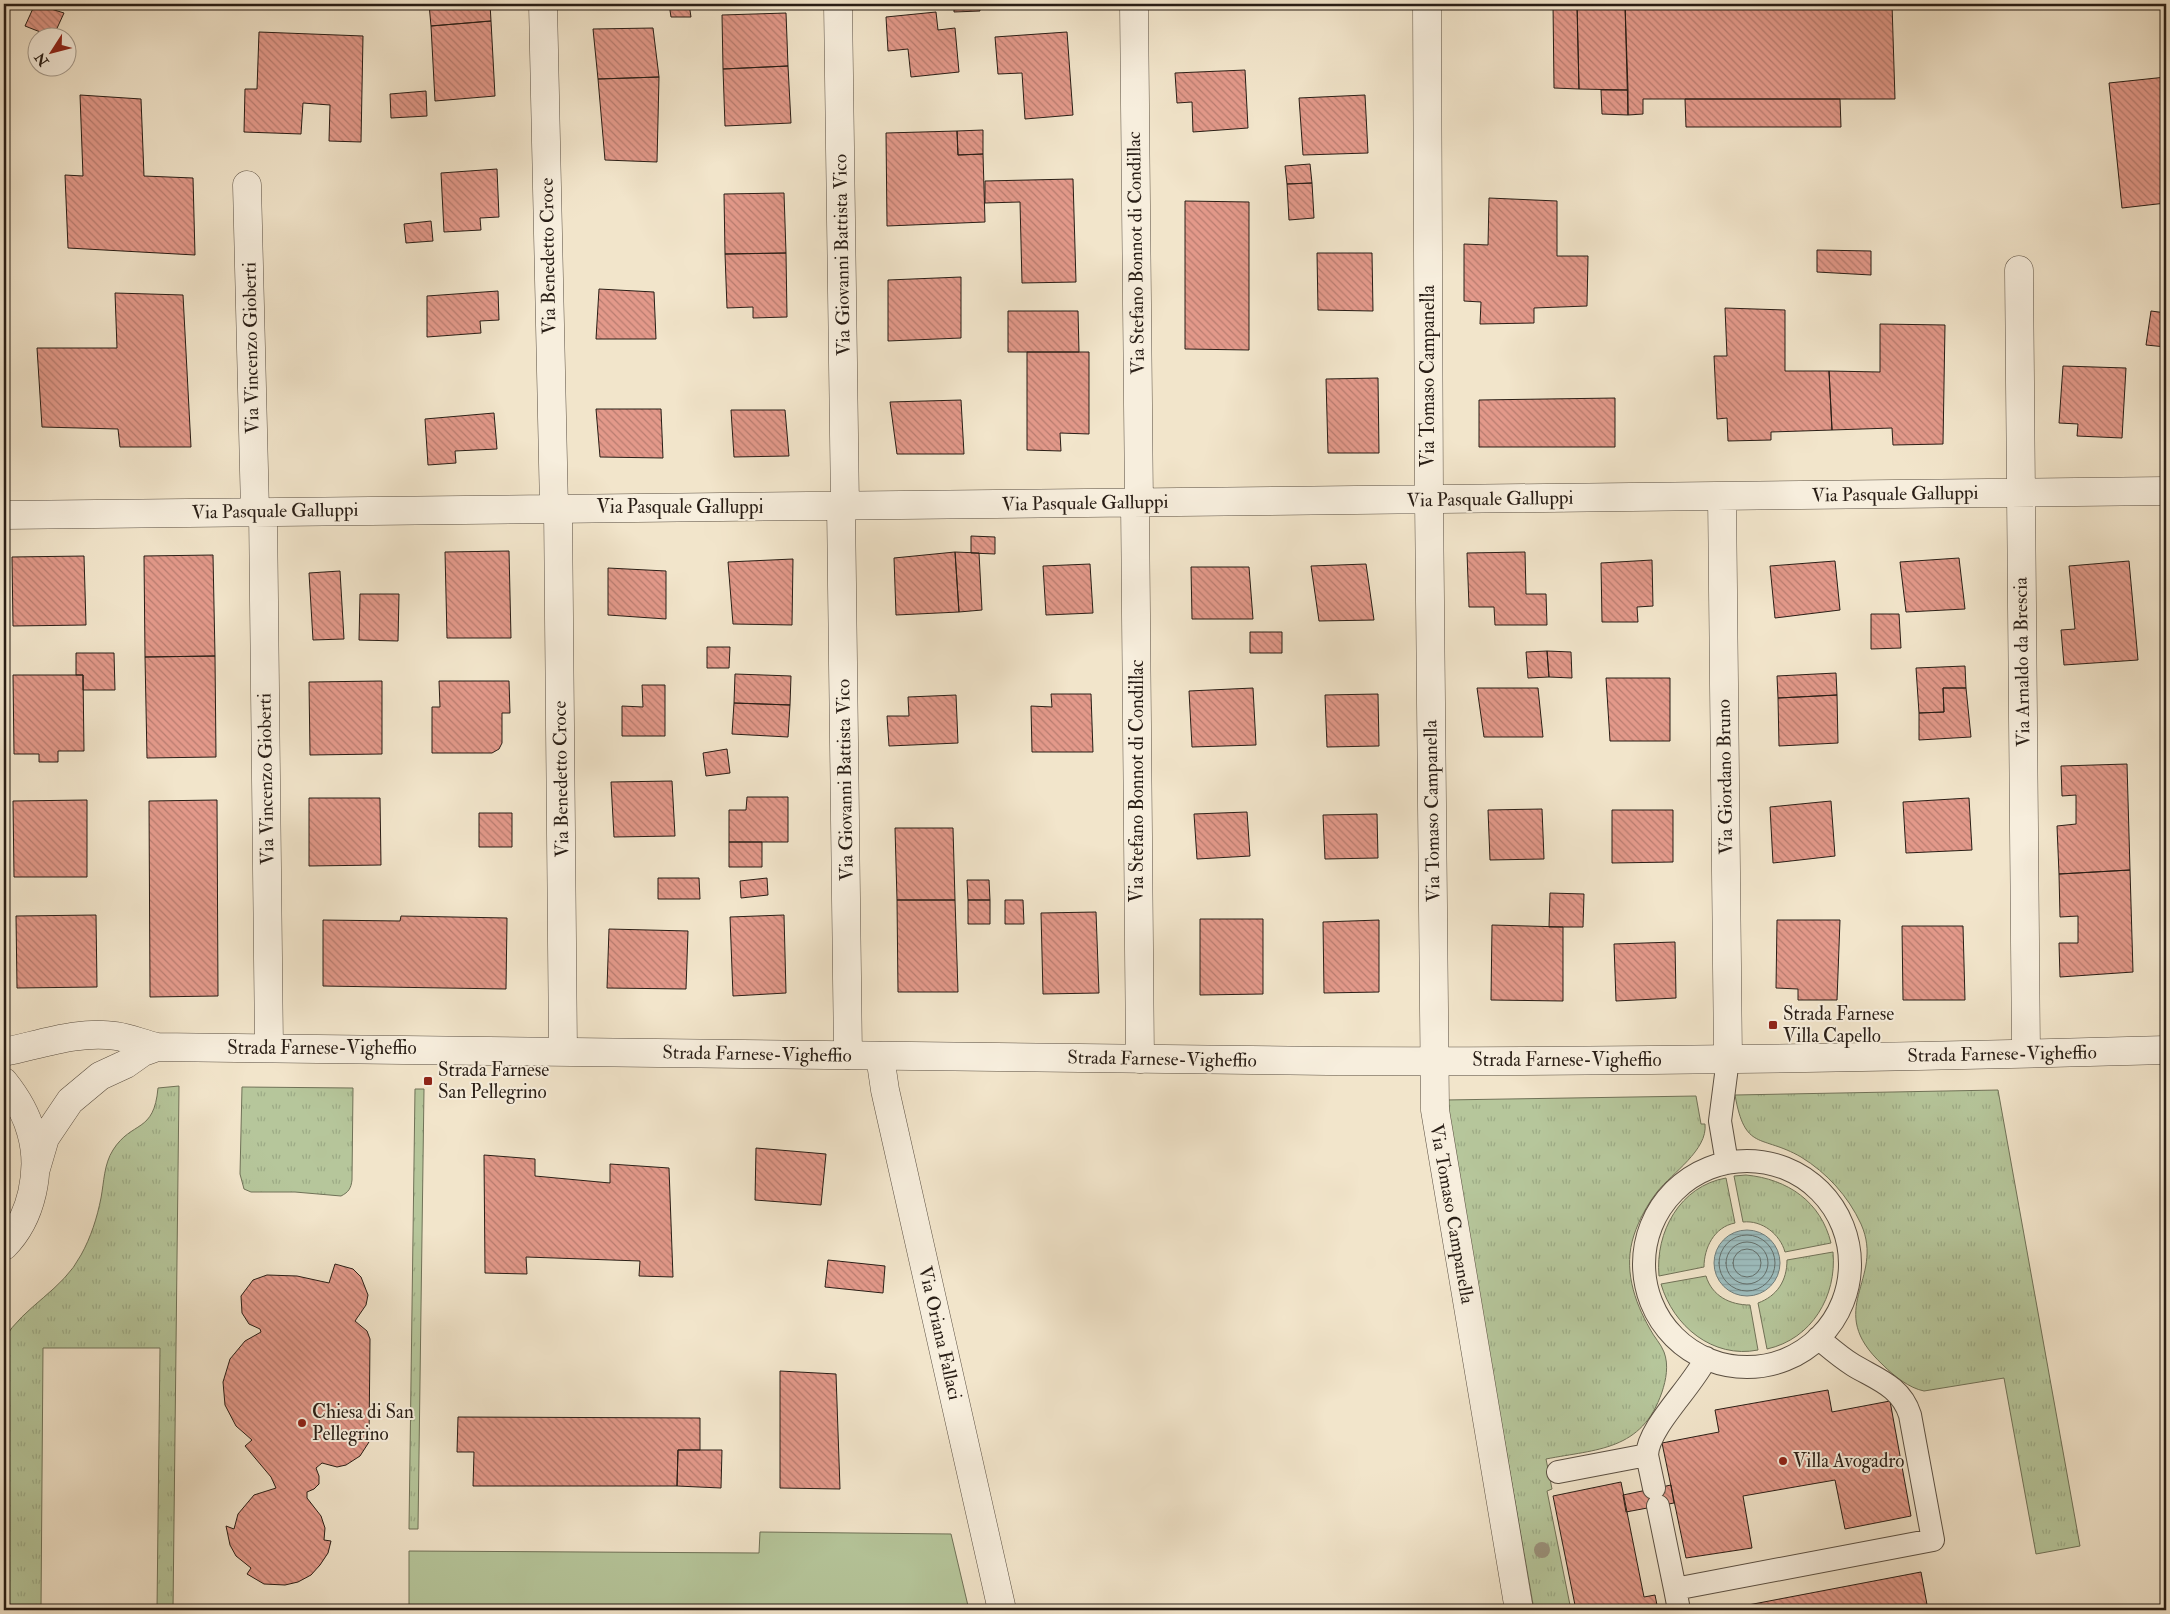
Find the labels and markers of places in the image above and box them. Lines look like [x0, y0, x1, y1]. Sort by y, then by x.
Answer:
place label: Strada Farnese Villa Capello [1783, 1002, 1894, 1049]
marker: Strada Farnese Villa Capello [1767, 1019, 1779, 1031]
place label: Strada Farnese San Pellegrino [438, 1058, 549, 1104]
marker: Strada Farnese San Pellegrino [422, 1075, 434, 1087]
place label: Chiesa di San Pellegrino [312, 1400, 414, 1446]
marker: Chiesa di San Pellegrino [296, 1417, 308, 1429]
place label: Villa Avogadro [1793, 1449, 1904, 1473]
marker: Villa Avogadro [1777, 1455, 1789, 1467]

